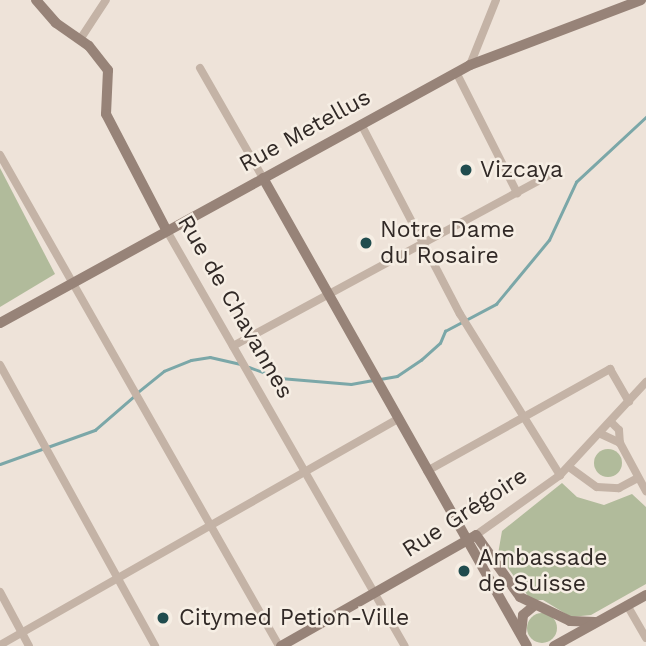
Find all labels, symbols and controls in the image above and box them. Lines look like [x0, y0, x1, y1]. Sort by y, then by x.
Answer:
street label: Rue Metellus [234, 84, 376, 178]
place label: Vizcaya [480, 156, 563, 184]
marker: Vizcaya [458, 162, 474, 178]
street label: Rue de Chavannes [171, 210, 299, 404]
place label: Notre Dame du Rosaire [380, 216, 515, 270]
marker: Notre Dame du Rosaire [358, 235, 374, 251]
street label: Rue Grégoire [397, 462, 533, 564]
place label: Ambassade de Suisse [478, 544, 607, 598]
marker: Ambassade de Suisse [456, 563, 472, 579]
place label: Citymed Petion-Ville [179, 604, 409, 632]
marker: Citymed Petion-Ville [153, 608, 173, 628]

